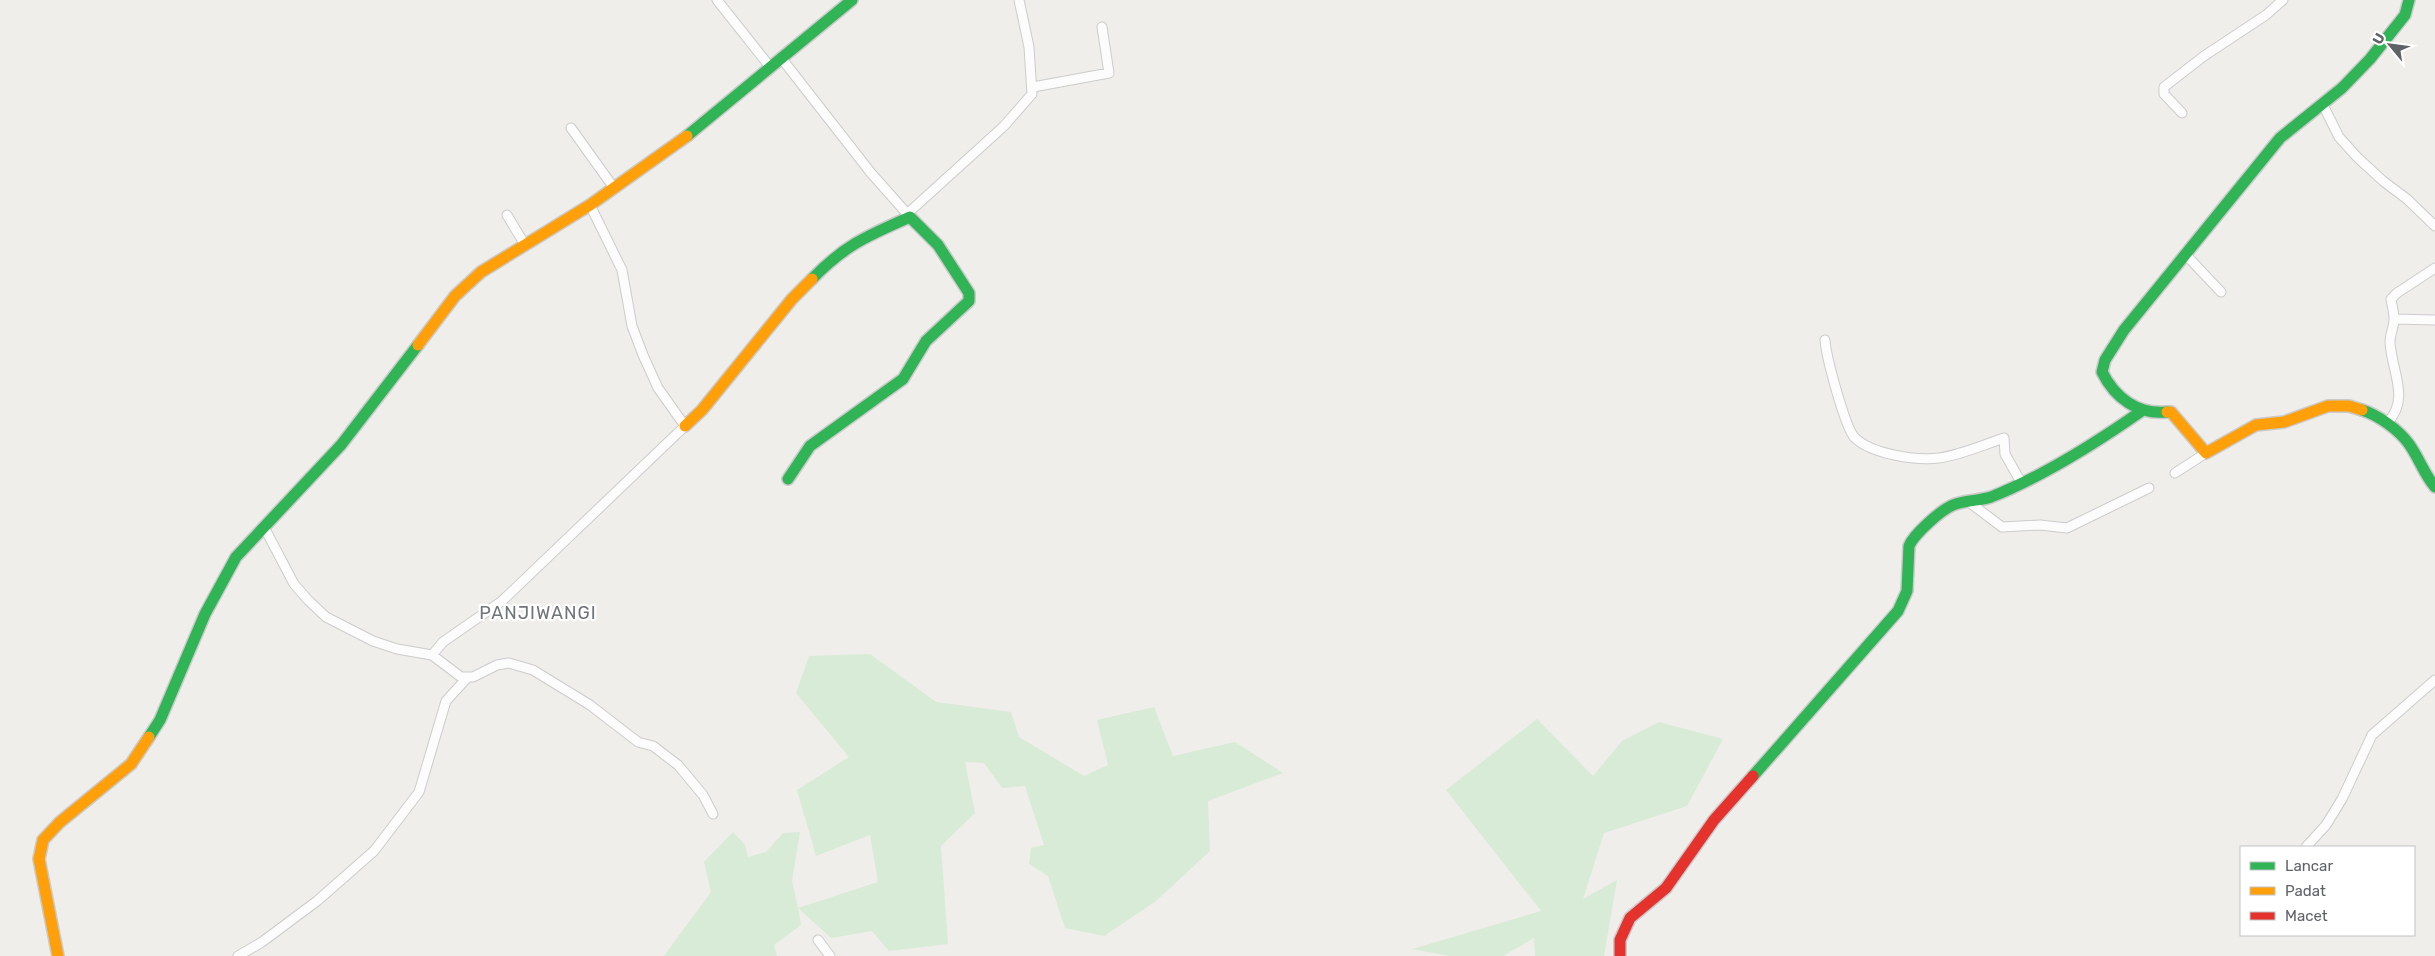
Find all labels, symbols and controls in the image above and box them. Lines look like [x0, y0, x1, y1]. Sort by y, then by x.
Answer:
north arrow [2365, 20, 2415, 70]
text: U [2369, 30, 2389, 48]
district label: PANJIWANGI [479, 602, 597, 624]
legend [2240, 846, 2415, 936]
text: Lancar [2285, 857, 2333, 875]
text: Padat [2285, 882, 2326, 900]
text: Macet [2285, 907, 2328, 925]

